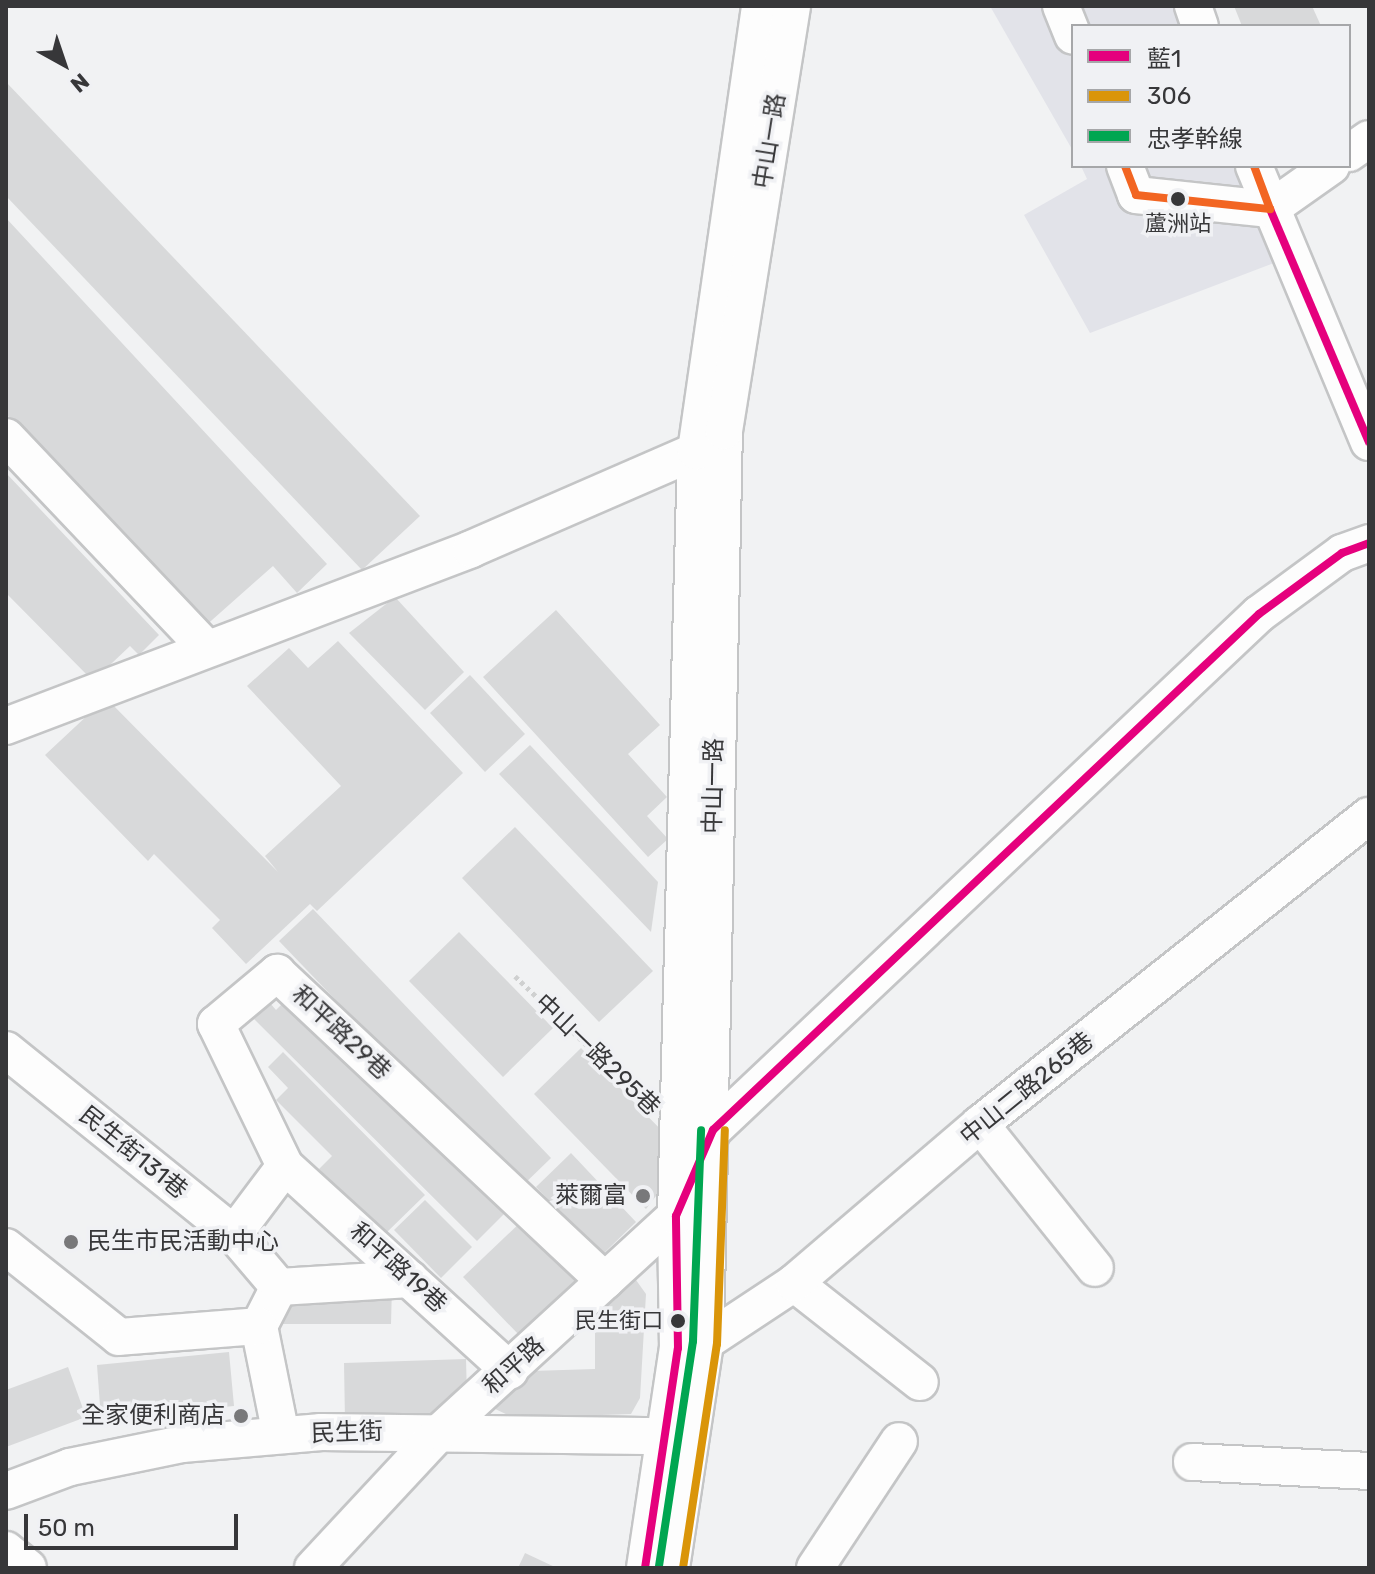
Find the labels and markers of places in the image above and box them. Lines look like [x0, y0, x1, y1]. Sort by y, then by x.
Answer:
marker: 蘆洲站 [1170, 191, 1186, 207]
place label: 蘆洲站 [1145, 211, 1211, 237]
place label: 萊爾富 [555, 1182, 627, 1210]
marker: 萊爾富 [634, 1187, 652, 1205]
place label: 民生市民活動中心 [87, 1228, 279, 1256]
marker: 民生市民活動中心 [62, 1233, 80, 1251]
place label: 民生街口 [575, 1308, 663, 1334]
marker: 民生街口 [670, 1313, 686, 1329]
place label: 全家便利商店 [81, 1402, 225, 1430]
marker: 全家便利商店 [232, 1407, 250, 1425]

